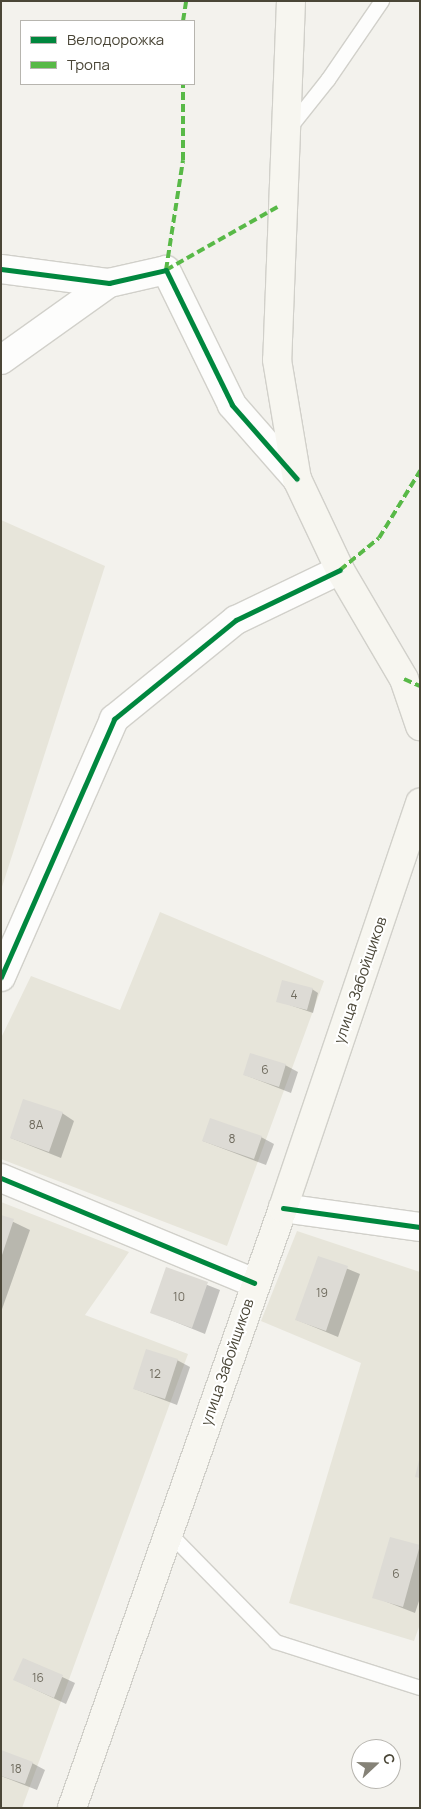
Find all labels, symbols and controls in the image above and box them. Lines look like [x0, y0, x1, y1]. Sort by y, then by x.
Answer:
legend [20, 20, 195, 85]
text: Велодорожка [67, 29, 164, 50]
text: Тропа [67, 54, 110, 75]
street label: улица Забойщиков [330, 914, 390, 1046]
house number: 4 [290, 988, 298, 1002]
house number: 6 [261, 1063, 269, 1077]
house number: 8А [29, 1118, 43, 1132]
house number: 8 [229, 1132, 235, 1146]
house number: 19 [316, 1286, 328, 1300]
house number: 10 [173, 1290, 185, 1304]
street label: улица Забойщиков [197, 1296, 257, 1428]
house number: 12 [149, 1367, 161, 1381]
house number: 6 [392, 1567, 400, 1581]
house number: 16 [32, 1671, 44, 1685]
north arrow [351, 1739, 401, 1789]
text: С [379, 1751, 400, 1767]
house number: 18 [10, 1762, 22, 1776]

